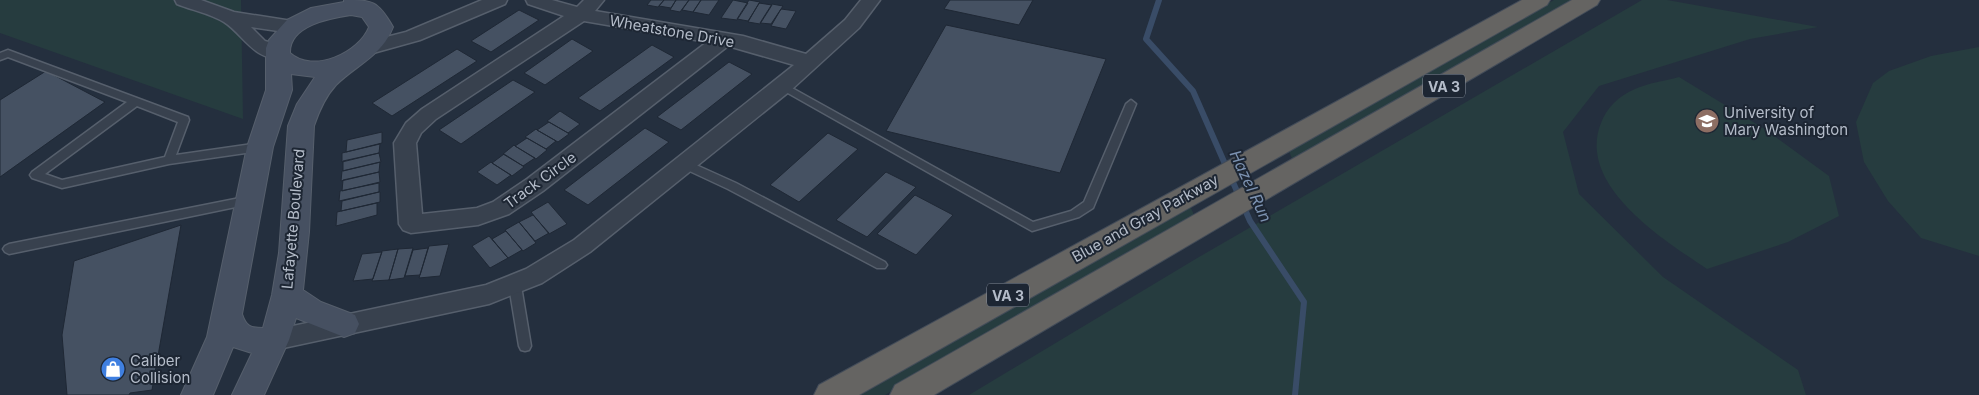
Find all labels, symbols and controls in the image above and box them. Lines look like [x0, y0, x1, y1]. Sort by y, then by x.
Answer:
street label: Wheatstone Drive [608, 11, 736, 51]
road number: VA 3 [1423, 74, 1465, 98]
place label: University of Mary Washington [1724, 103, 1848, 139]
school or university icon: University of Mary Washington [1694, 108, 1720, 134]
street label: Track Circle [500, 147, 580, 213]
water label: Hazel Run [1226, 147, 1276, 225]
street label: Lafayette Boulevard [277, 148, 309, 290]
street label: Blue and Gray Parkway [1068, 169, 1222, 266]
road number: VA 3 [987, 284, 1029, 306]
place label: Caliber Collision [130, 351, 190, 387]
shop icon: Caliber Collision [100, 356, 126, 382]

